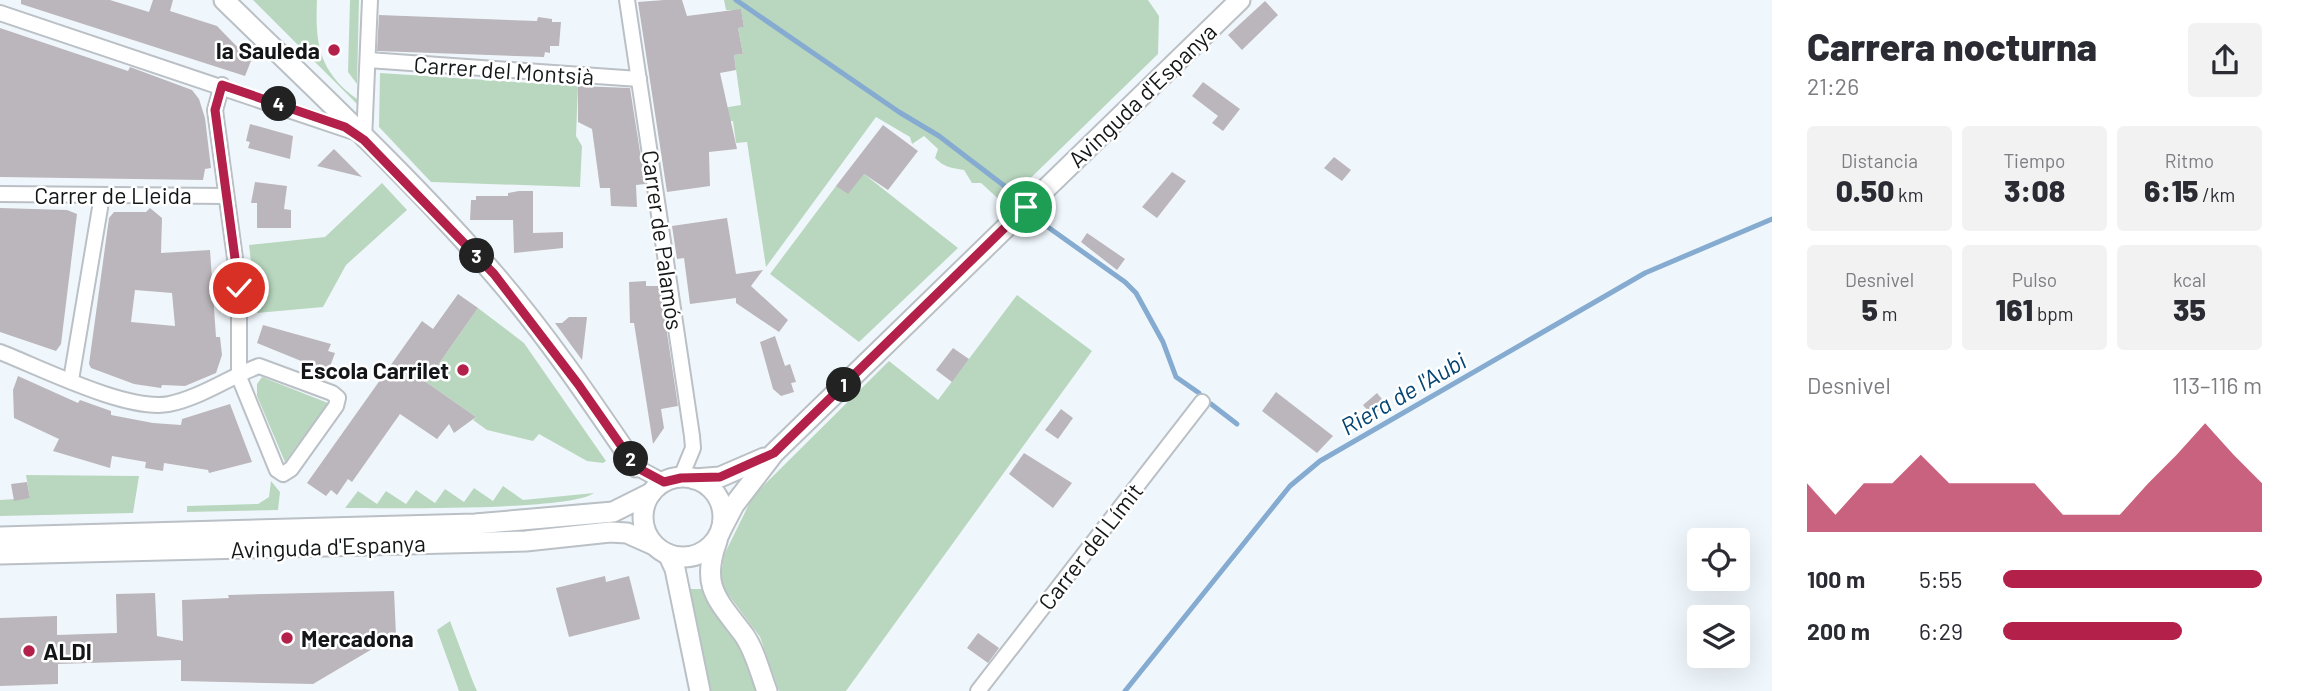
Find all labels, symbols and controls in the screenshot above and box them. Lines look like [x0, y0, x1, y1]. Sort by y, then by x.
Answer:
street label: Avinguda d'Espanya [1062, 17, 1222, 173]
text: Carrera nocturna [1807, 23, 2097, 69]
button: share [2188, 23, 2262, 97]
place label: la Sauleda [216, 36, 320, 64]
marker: la Sauleda [326, 42, 342, 58]
street label: Carrer del Montsià [413, 50, 595, 90]
text: 21:26 [1807, 72, 1859, 100]
pin: 4 [262, 86, 296, 122]
text: 4 [273, 92, 284, 115]
street label: Carrer de Palamós [637, 148, 689, 332]
text: Distancia [1841, 149, 1918, 172]
text: Tiempo [2004, 149, 2065, 172]
text: Ritmo [2165, 149, 2214, 172]
text: 0.50 [1836, 172, 1894, 208]
text: 3:08 [2004, 172, 2065, 208]
text: 6:15 [2144, 172, 2198, 208]
pin [996, 177, 1056, 237]
street label: Carrer de Lleida [34, 181, 192, 209]
text: km [1894, 183, 1923, 206]
text: /km [2198, 183, 2235, 206]
icon: arrive [1007, 188, 1045, 226]
pin: 3 [460, 238, 494, 274]
text: 3 [471, 244, 482, 267]
pin [209, 258, 269, 318]
text: Desnivel [1845, 268, 1914, 291]
text: Pulso [2012, 268, 2057, 291]
text: kcal [2173, 268, 2206, 291]
icon: check [220, 269, 258, 307]
text: 5 [1862, 291, 1878, 327]
text: 161 [1996, 291, 2033, 327]
text: 35 [2173, 291, 2206, 327]
text: m [1878, 302, 1897, 325]
text: bpm [2033, 302, 2073, 325]
water label: Riera de l'Aubi [1335, 345, 1471, 441]
place label: Escola Carrilet [300, 356, 449, 384]
marker: Escola Carrilet [455, 362, 471, 378]
pin: 1 [826, 368, 862, 402]
text: Desnivel [1807, 371, 1891, 399]
text: 113–116 m [2172, 371, 2262, 399]
text: 1 [840, 373, 847, 396]
pin: 2 [614, 442, 648, 476]
text: 2 [625, 447, 636, 470]
street label: Carrer del Límit [1032, 477, 1148, 615]
map controls [1687, 528, 1750, 668]
button: locate [1687, 528, 1750, 591]
street label: Avinguda d'Espanya [230, 529, 426, 563]
text: 100 m [1807, 565, 1865, 593]
text: 5:55 [1919, 565, 1962, 593]
button: layers [1687, 605, 1750, 668]
text: 200 m [1807, 617, 1870, 645]
text: 6:29 [1919, 617, 1963, 645]
place label: Mercadona [301, 624, 414, 652]
marker: Mercadona [279, 630, 295, 646]
place label: ALDI [43, 637, 92, 665]
marker: ALDI [21, 643, 37, 659]

